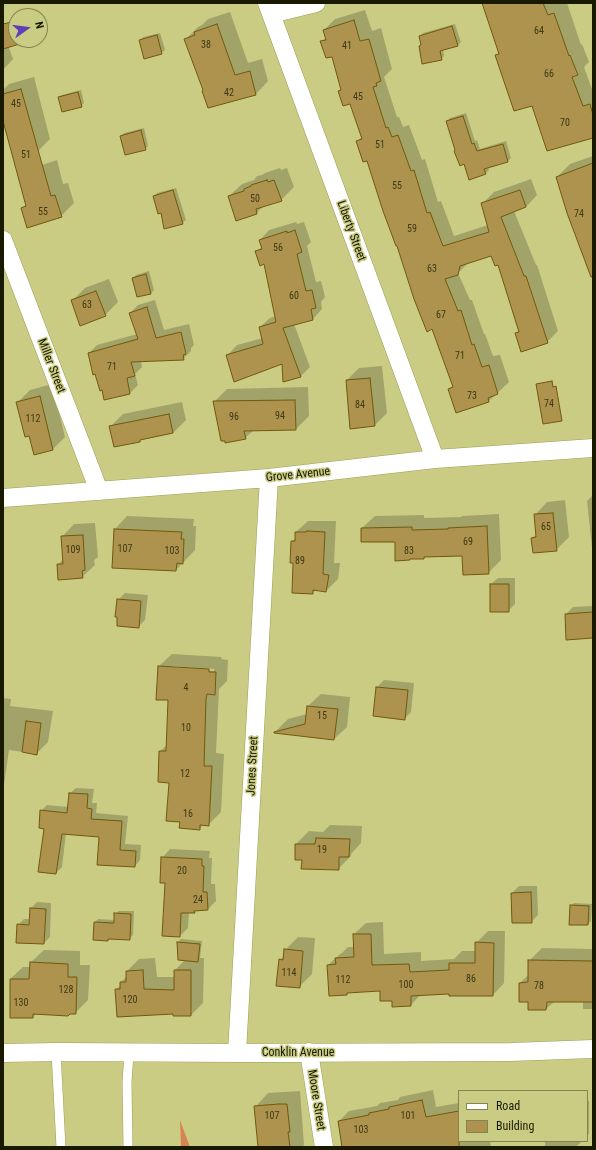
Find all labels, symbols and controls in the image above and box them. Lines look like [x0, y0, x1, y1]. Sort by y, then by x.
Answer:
north arrow [8, 8, 48, 48]
text: N [32, 20, 46, 30]
house number: 64 [534, 25, 544, 37]
house number: 38 [201, 39, 211, 51]
house number: 41 [342, 40, 352, 52]
house number: 66 [544, 68, 554, 80]
house number: 42 [224, 87, 234, 99]
house number: 45 [353, 91, 363, 103]
house number: 45 [11, 98, 21, 110]
house number: 70 [560, 117, 570, 129]
house number: 51 [375, 139, 385, 151]
house number: 51 [21, 149, 31, 161]
house number: 55 [392, 180, 402, 192]
house number: 50 [250, 193, 260, 205]
street label: Liberty Street [333, 199, 369, 263]
house number: 55 [38, 206, 48, 218]
house number: 74 [574, 208, 584, 220]
house number: 59 [407, 223, 417, 235]
house number: 56 [273, 242, 283, 254]
house number: 63 [427, 263, 437, 275]
house number: 60 [289, 290, 299, 302]
house number: 63 [82, 299, 92, 311]
house number: 67 [436, 309, 446, 321]
street label: Miller Street [34, 337, 68, 395]
house number: 71 [455, 350, 465, 362]
house number: 71 [107, 361, 117, 373]
house number: 73 [467, 390, 477, 402]
house number: 74 [544, 398, 554, 410]
house number: 84 [355, 399, 365, 411]
house number: 94 [275, 410, 285, 422]
house number: 96 [229, 411, 239, 423]
house number: 112 [26, 413, 40, 425]
street label: Grove Avenue [265, 464, 331, 486]
house number: 65 [541, 521, 551, 533]
house number: 69 [463, 536, 473, 548]
house number: 107 [118, 543, 132, 555]
house number: 109 [66, 544, 80, 556]
house number: 103 [165, 545, 179, 557]
house number: 83 [404, 545, 414, 557]
house number: 89 [295, 555, 305, 567]
house number: 4 [184, 682, 188, 694]
house number: 15 [317, 710, 327, 722]
house number: 10 [181, 722, 191, 734]
street label: Jones Street [244, 736, 262, 796]
house number: 12 [180, 768, 190, 780]
house number: 16 [183, 808, 193, 820]
house number: 19 [317, 844, 327, 856]
house number: 20 [177, 865, 187, 877]
house number: 24 [193, 894, 203, 906]
house number: 114 [282, 967, 296, 979]
house number: 86 [466, 973, 476, 985]
house number: 112 [336, 974, 350, 986]
house number: 100 [399, 979, 413, 991]
house number: 78 [534, 980, 544, 992]
house number: 128 [59, 984, 73, 996]
house number: 120 [123, 994, 137, 1006]
house number: 130 [14, 997, 28, 1009]
street label: Conklin Avenue [262, 1046, 334, 1060]
street label: Moore Street [304, 1069, 328, 1131]
legend [458, 1090, 588, 1142]
text: Road [496, 1099, 520, 1113]
house number: 107 [265, 1110, 279, 1122]
house number: 101 [401, 1110, 415, 1122]
text: Building [496, 1119, 534, 1133]
house number: 103 [354, 1124, 368, 1136]

